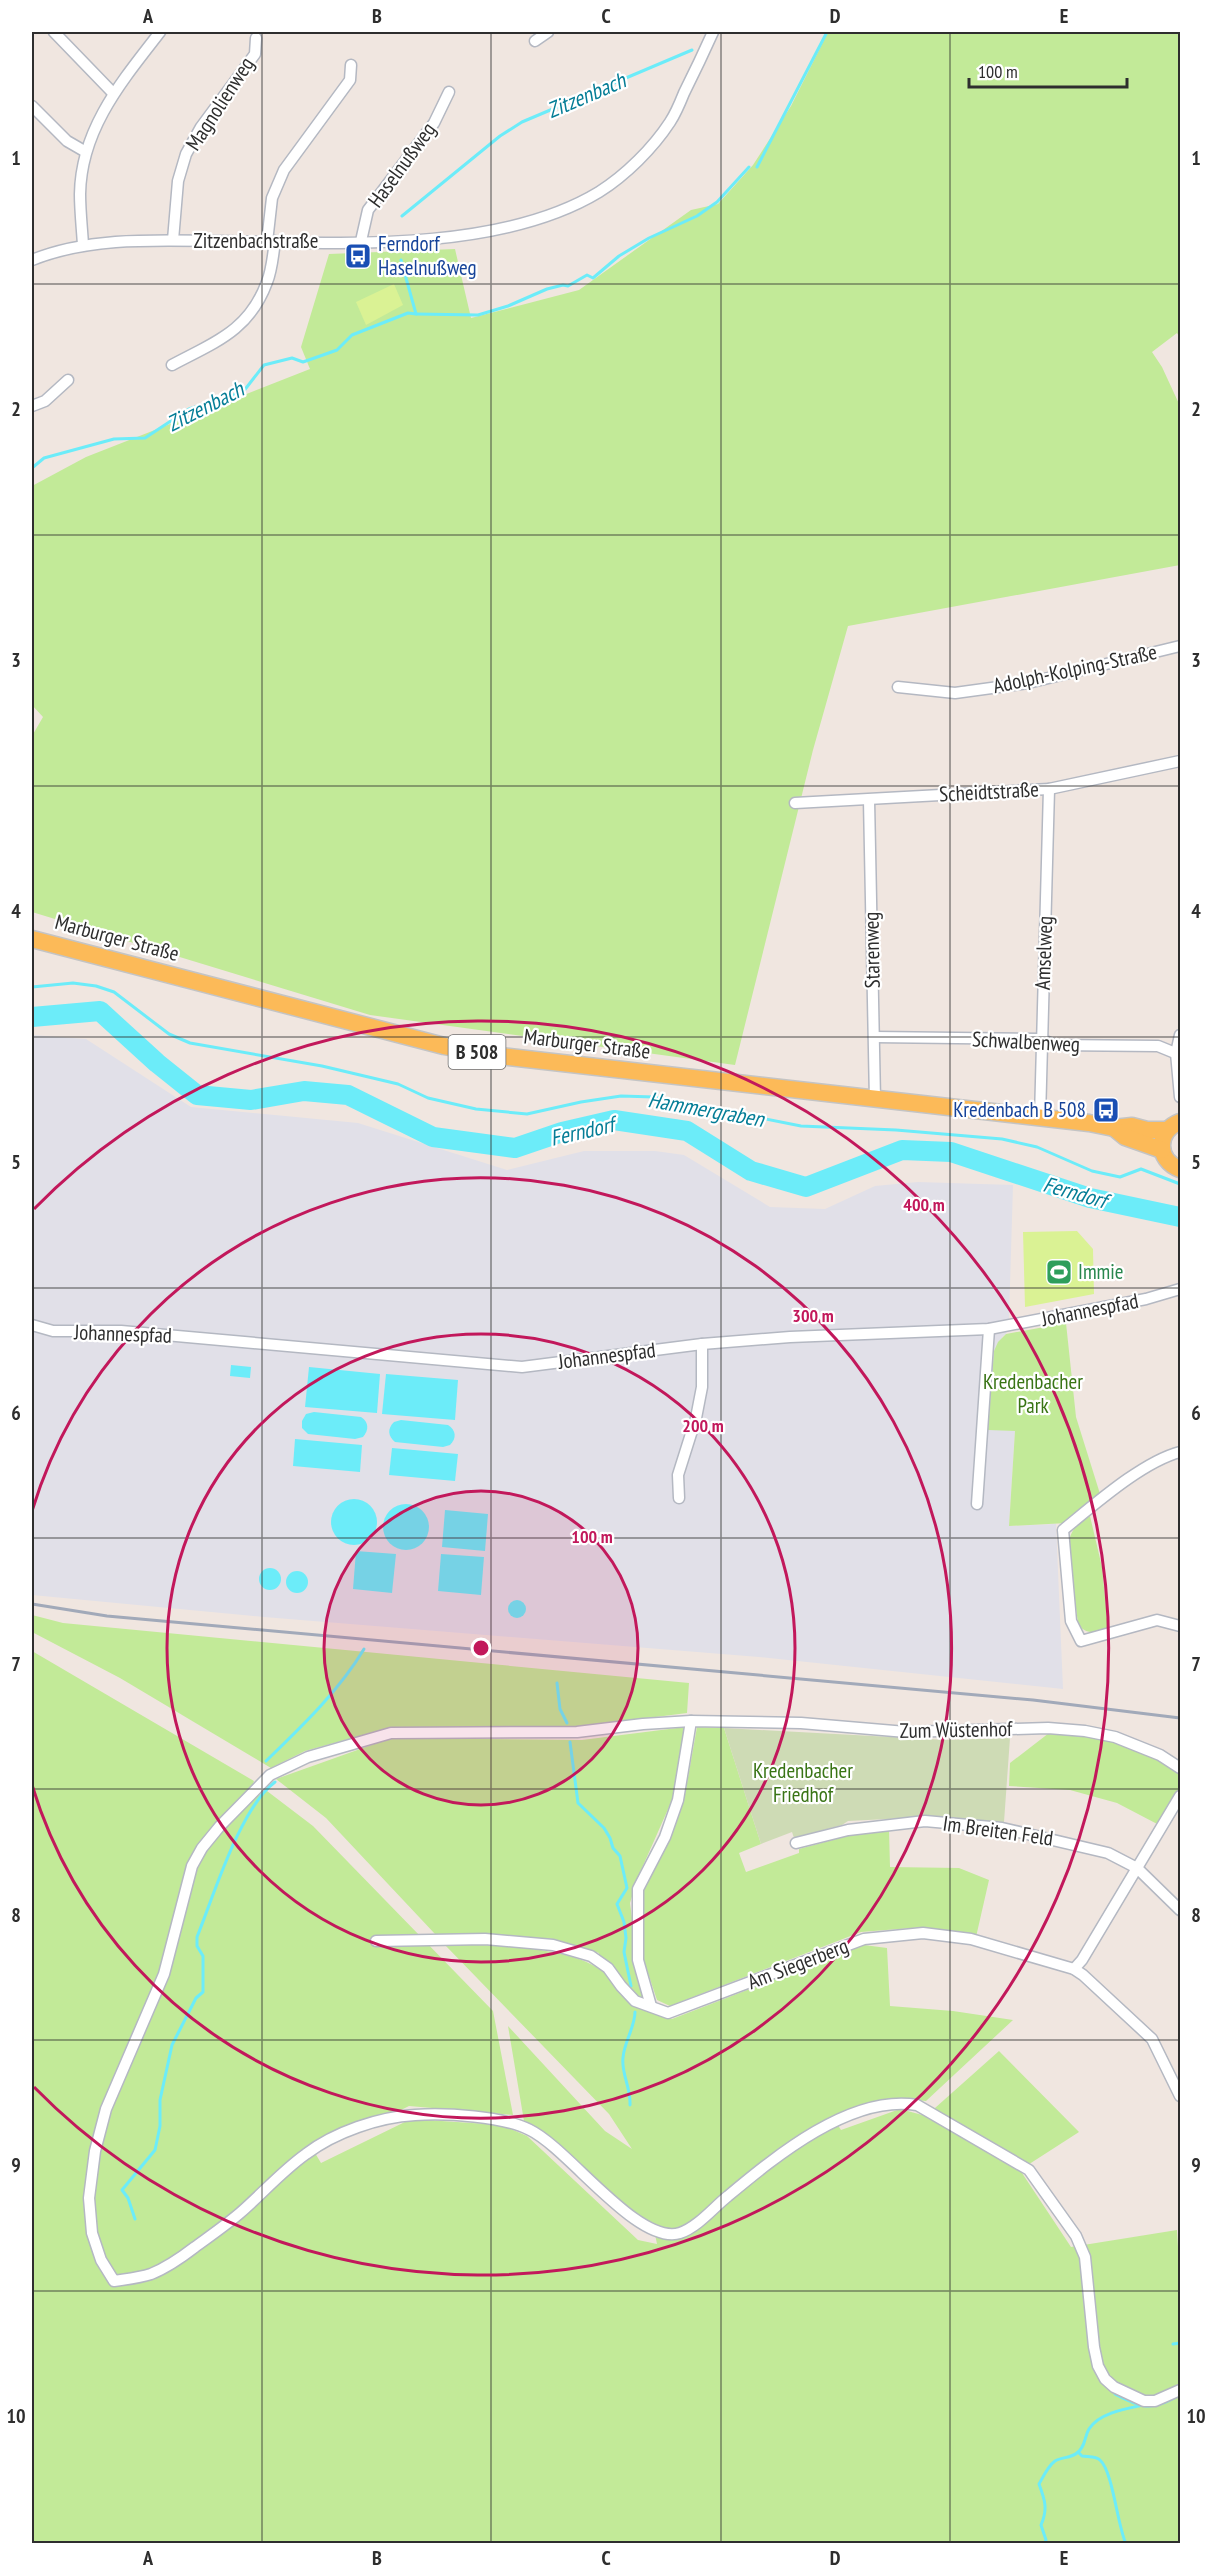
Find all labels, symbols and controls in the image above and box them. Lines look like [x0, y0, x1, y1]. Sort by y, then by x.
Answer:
text: A [142, 3, 154, 29]
text: B [372, 3, 382, 29]
text: C [601, 3, 611, 29]
text: D [830, 3, 841, 29]
text: E [1060, 3, 1068, 29]
scale bar [969, 51, 1126, 89]
street label: Magnolienweg [179, 52, 260, 156]
text: 100 m [978, 60, 1018, 83]
water label: Zitzenbach [542, 65, 631, 124]
street label: Haselnußweg [362, 117, 442, 213]
text: 1 [11, 145, 21, 171]
text: 1 [1191, 145, 1201, 171]
street label: Zitzenbachstraße [194, 227, 318, 254]
place label: Ferndorf Haselnußweg [378, 230, 477, 281]
bus stop icon: Ferndorf Haselnußweg [343, 241, 373, 271]
water label: Zitzenbach [162, 374, 249, 437]
text: 2 [11, 396, 21, 422]
text: 2 [1191, 396, 1201, 422]
street label: Adolph-Kolping-Straße [990, 638, 1159, 699]
text: 3 [11, 647, 21, 673]
text: 3 [1191, 647, 1201, 673]
street label: Scheidtstraße [938, 775, 1039, 808]
text: 4 [11, 898, 21, 924]
text: 4 [1191, 898, 1201, 924]
street label: Marburger Straße [52, 908, 182, 967]
street label: Starenweg [857, 911, 886, 989]
street label: Amselweg [1029, 916, 1058, 990]
street label: Marburger Straße [522, 1022, 652, 1065]
street label: Schwalbenweg [971, 1025, 1081, 1058]
road number: B 508 [448, 1035, 506, 1069]
water label: Hammergraben [646, 1085, 767, 1133]
bus stop icon: Kredenbach B 508 [1091, 1095, 1121, 1125]
place label: Kredenbach B 508 [953, 1096, 1086, 1123]
water label: Ferndorf [547, 1109, 622, 1152]
text: 5 [11, 1149, 21, 1175]
text: 5 [1191, 1149, 1201, 1175]
water label: Ferndorf [1040, 1170, 1115, 1216]
text: 400 m [903, 1193, 945, 1216]
sports icon: Immie [1044, 1257, 1074, 1287]
place label: Immie [1078, 1258, 1123, 1285]
street label: Johannespfad [1038, 1287, 1140, 1332]
text: 300 m [792, 1304, 834, 1327]
street label: Johannespfad [73, 1318, 172, 1349]
street label: Johannespfad [556, 1336, 657, 1375]
park label: Kredenbacher Park [983, 1368, 1083, 1419]
text: 6 [11, 1400, 21, 1426]
text: 6 [1191, 1400, 1201, 1426]
text: 200 m [682, 1414, 724, 1437]
text: 100 m [571, 1525, 613, 1548]
centre of rings [471, 1638, 491, 1658]
text: 7 [11, 1651, 21, 1677]
text: 7 [1191, 1651, 1201, 1677]
street label: Zum Wüstenhof [899, 1715, 1013, 1744]
park label: Kredenbacher Friedhof [753, 1757, 853, 1808]
street label: Im Breiten Feld [941, 1809, 1055, 1852]
text: 8 [11, 1902, 21, 1928]
text: 8 [1191, 1902, 1201, 1928]
street label: Am Siegerberg [743, 1932, 852, 1995]
text: 9 [11, 2152, 21, 2178]
text: 9 [1191, 2152, 1201, 2178]
text: 10 [6, 2403, 26, 2429]
text: 10 [1186, 2403, 1206, 2429]
text: A [142, 2545, 154, 2571]
text: B [372, 2545, 382, 2571]
text: C [601, 2545, 611, 2571]
text: D [830, 2545, 841, 2571]
text: E [1060, 2545, 1068, 2571]

